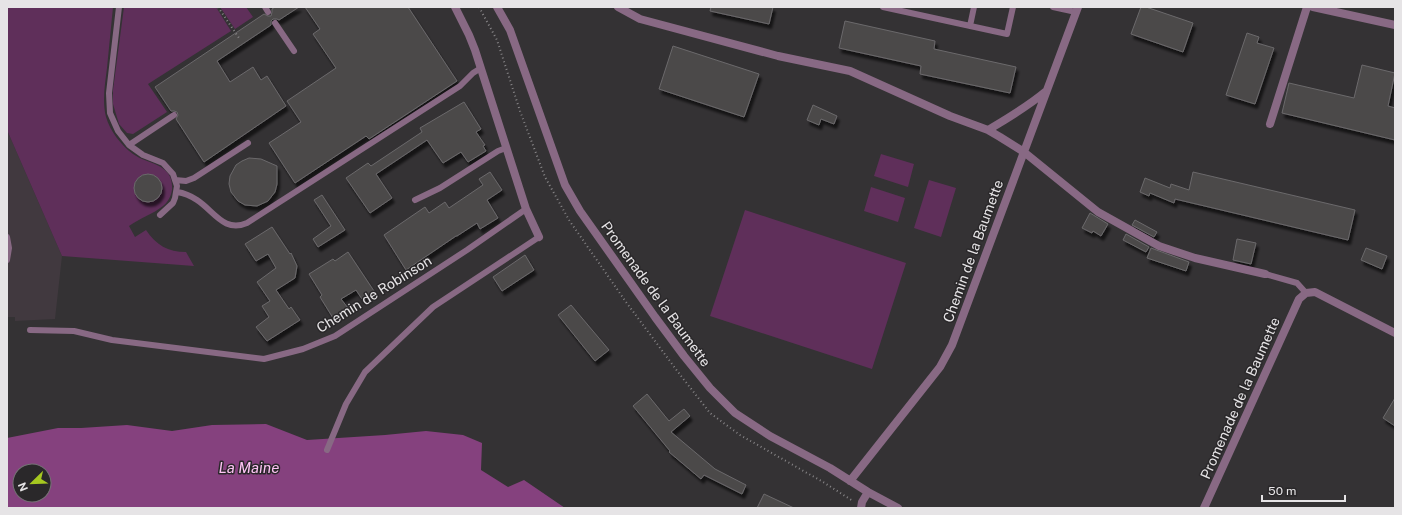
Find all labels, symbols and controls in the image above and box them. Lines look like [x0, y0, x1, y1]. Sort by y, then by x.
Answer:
street label: Chemin de la Baumette [940, 177, 1006, 324]
street label: Promenade de la Baumette [598, 218, 714, 370]
street label: Chemin de Robinson [314, 252, 434, 336]
street label: Promenade de la Baumette [1197, 315, 1283, 481]
water label: La Maine [219, 459, 279, 476]
north arrow [12, 463, 52, 503]
scale bar [1262, 477, 1345, 503]
text: N [16, 481, 30, 493]
text: 50 m [1268, 484, 1296, 498]

